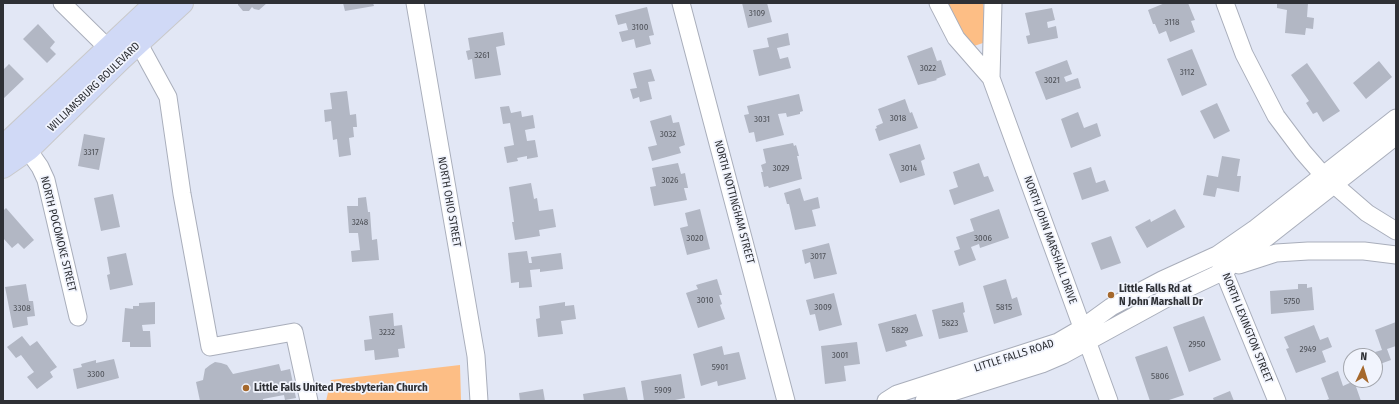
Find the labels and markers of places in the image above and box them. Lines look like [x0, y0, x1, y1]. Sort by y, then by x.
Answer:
place label: Little Falls Rd at N John Marshall Dr [1119, 282, 1203, 308]
marker: Little Falls Rd at N John Marshall Dr [1106, 290, 1116, 300]
place label: Little Falls United Presbyterian Church [254, 381, 428, 395]
marker: Little Falls United Presbyterian Church [241, 383, 251, 393]

